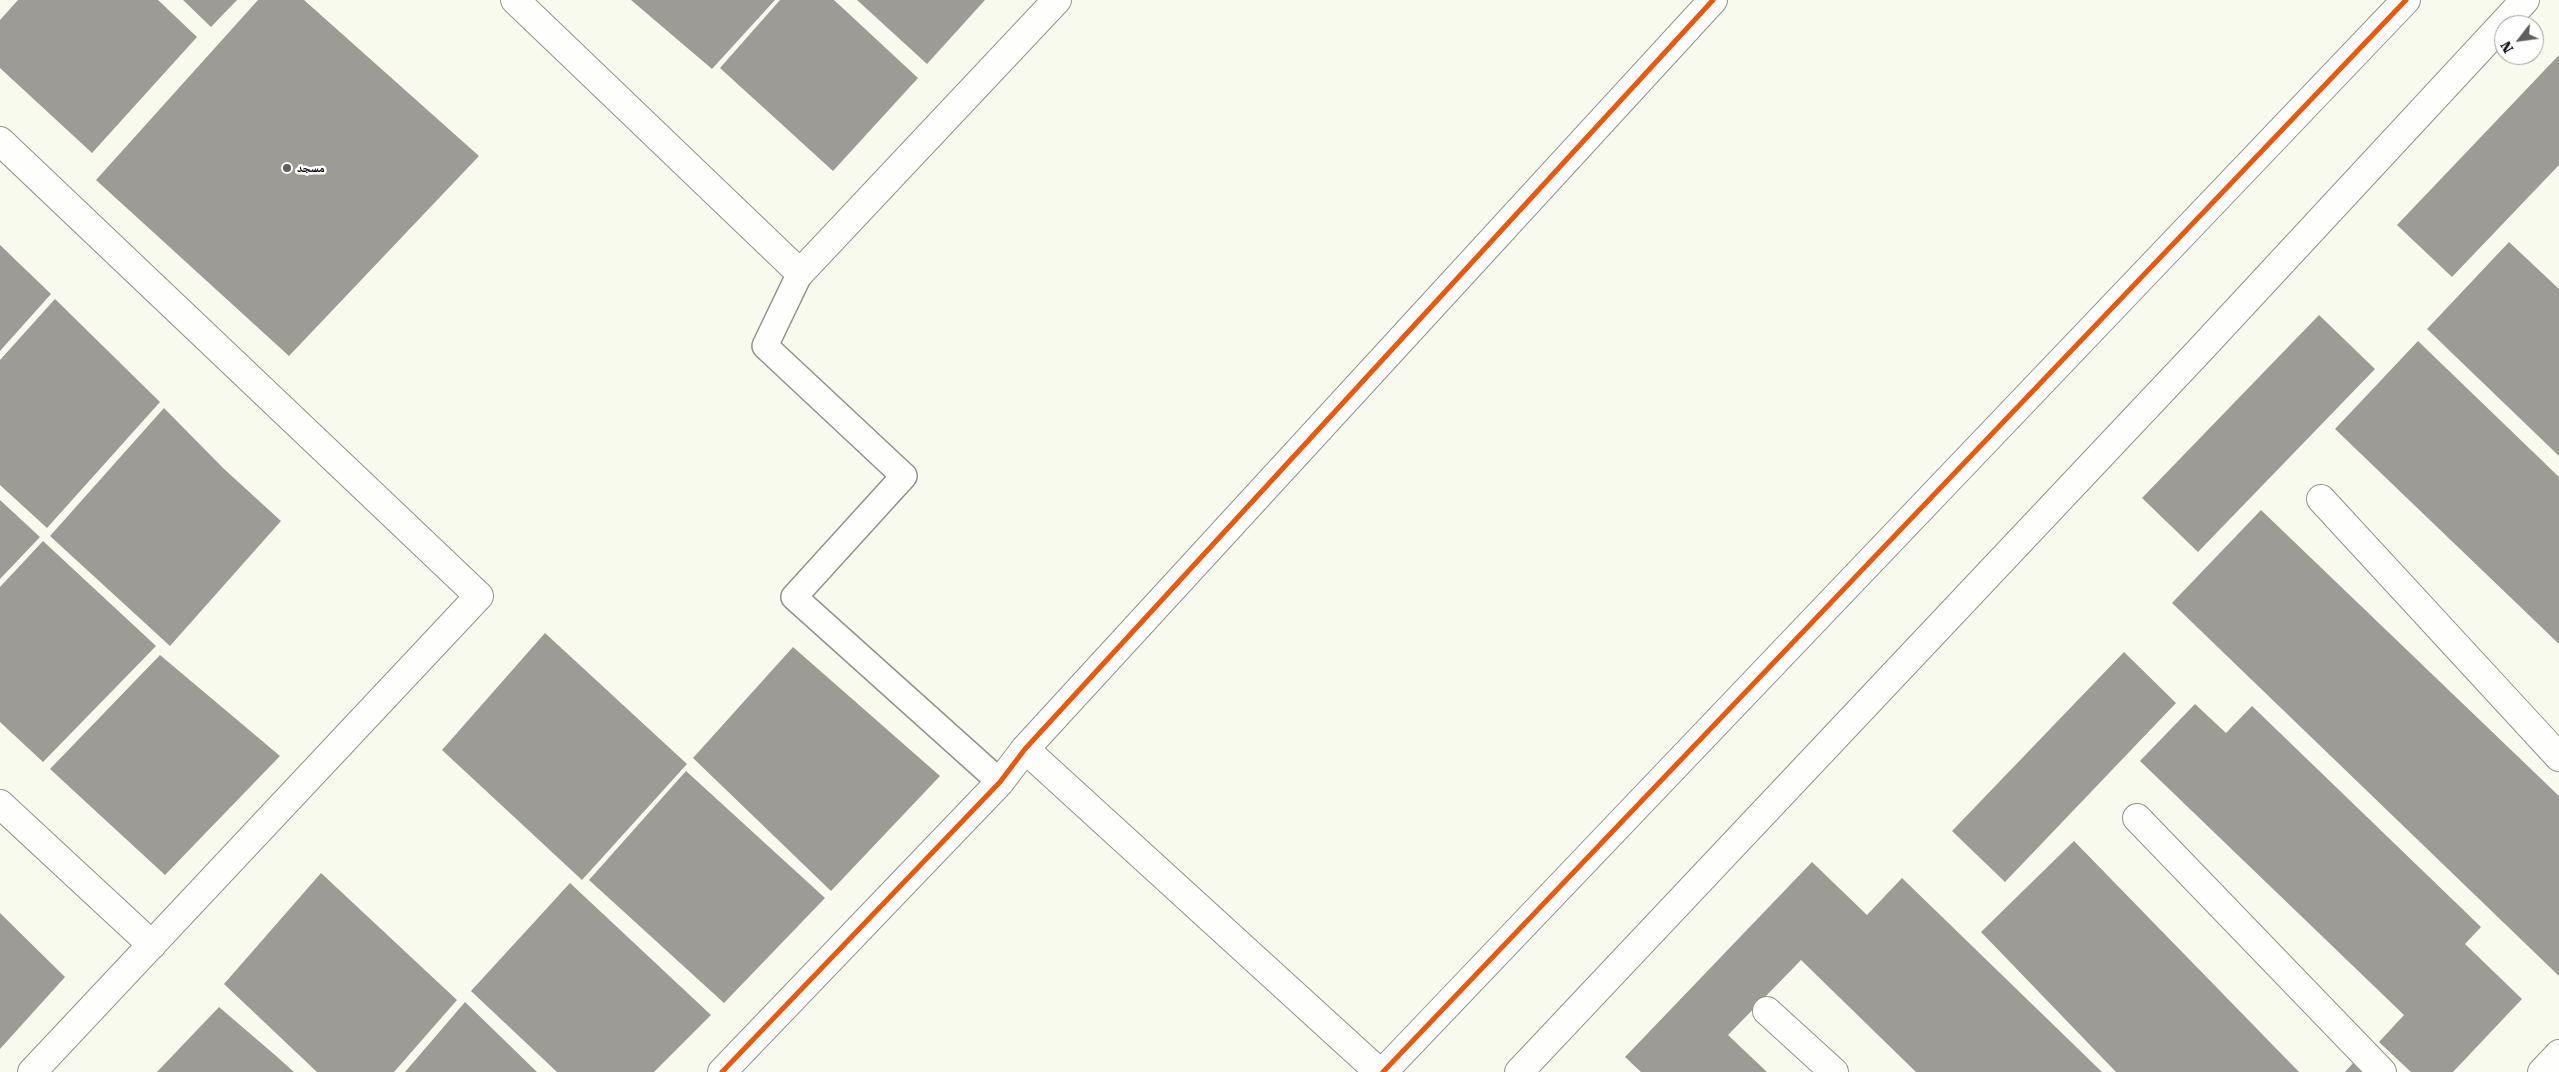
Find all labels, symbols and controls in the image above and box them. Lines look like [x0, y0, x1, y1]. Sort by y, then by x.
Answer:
north arrow [2494, 15, 2544, 65]
text: N [2497, 38, 2516, 56]
place label: مسجد [297, 161, 325, 175]
marker: مسجد [281, 162, 293, 174]

